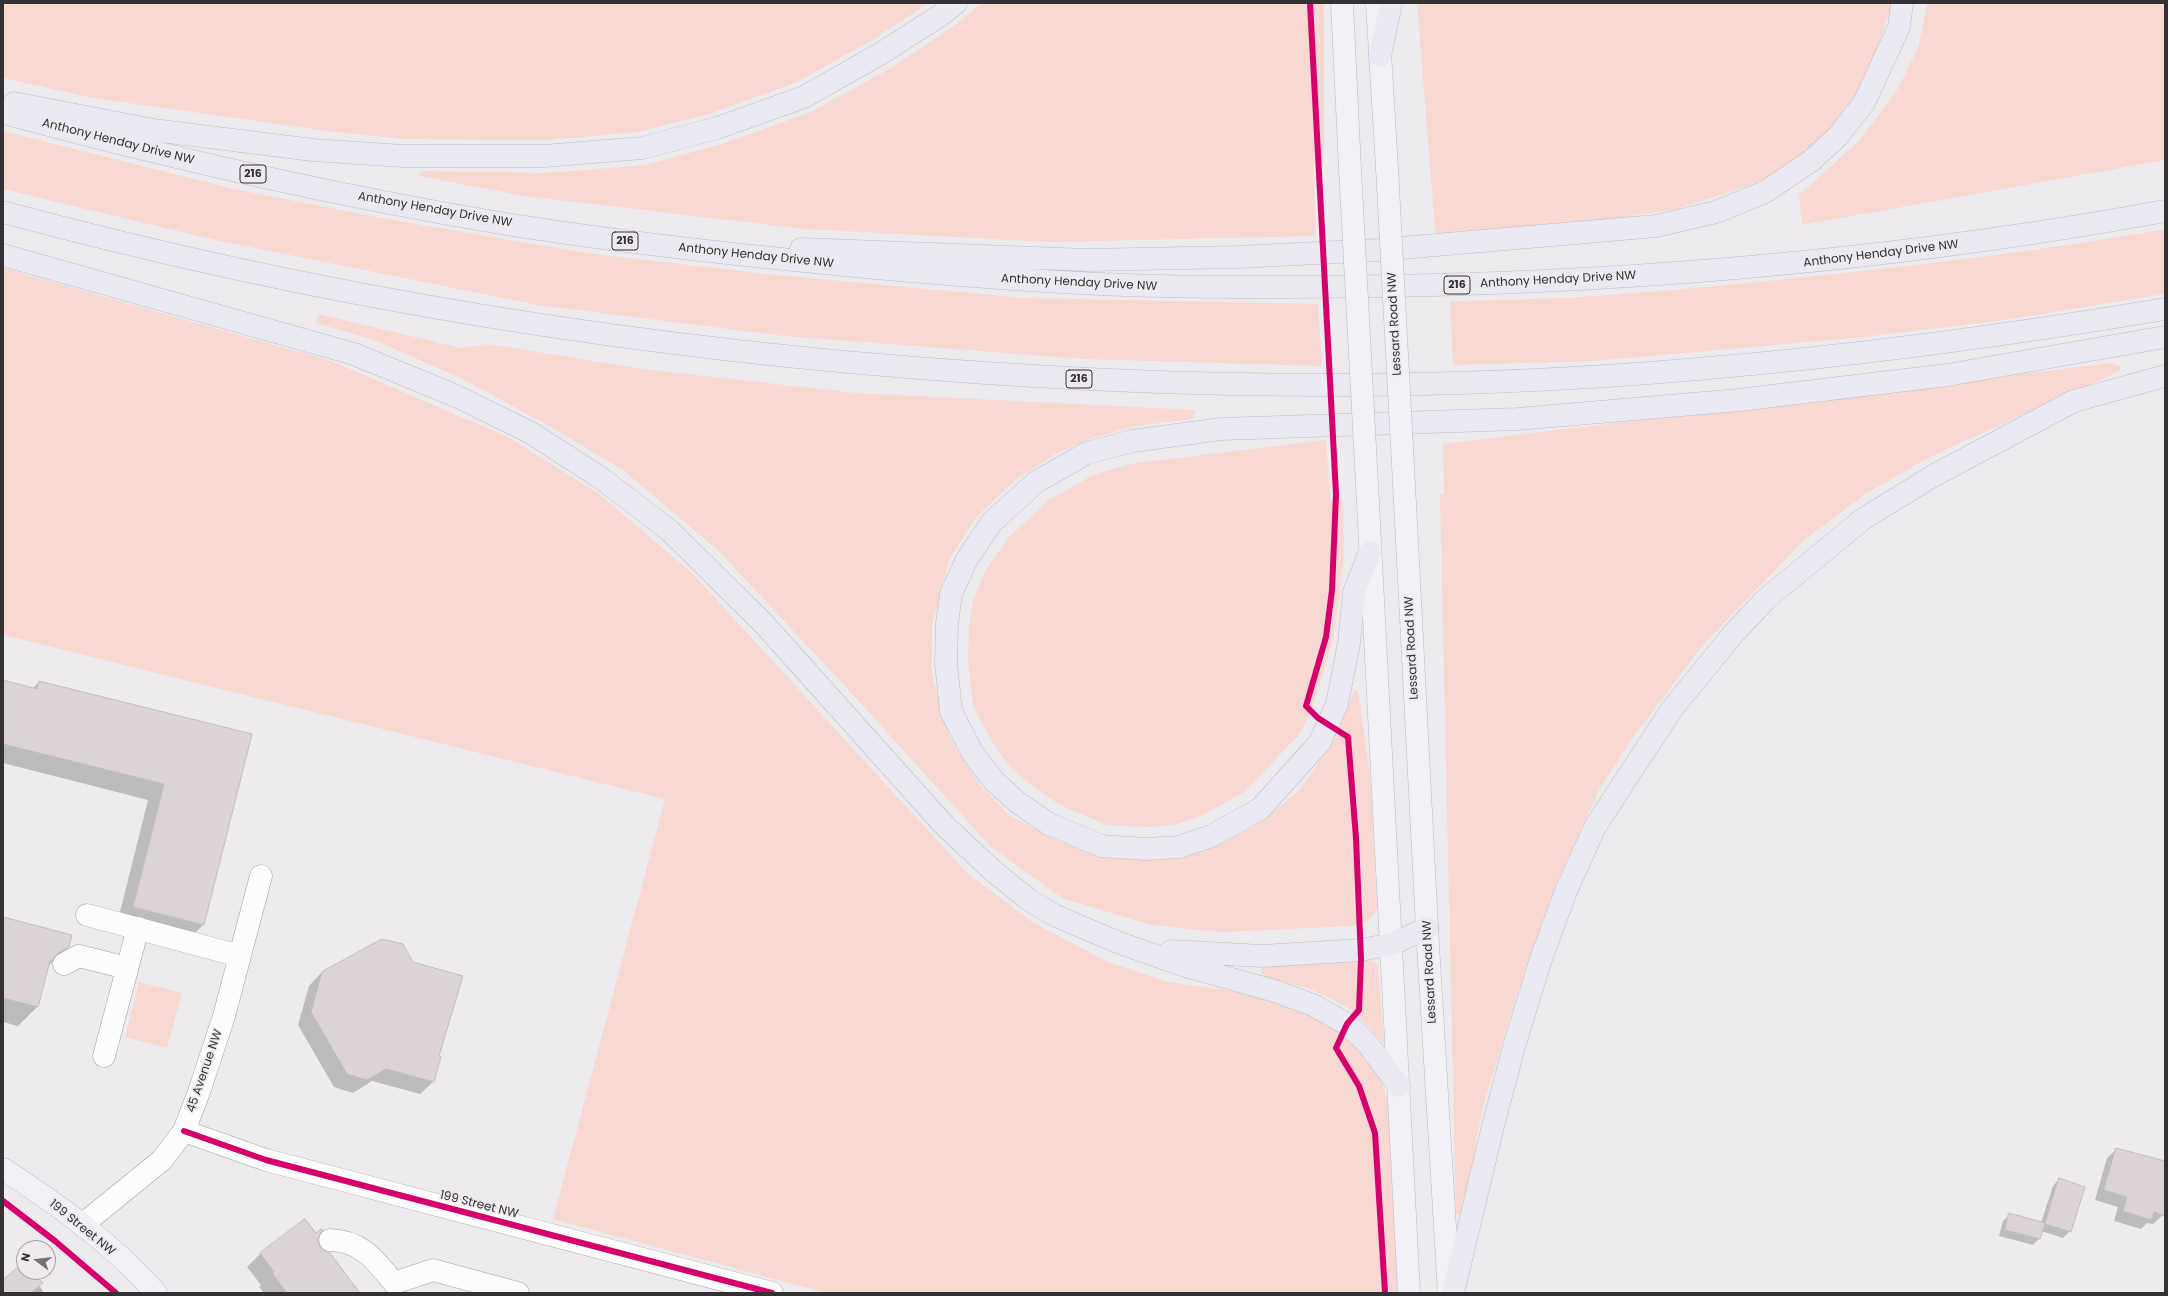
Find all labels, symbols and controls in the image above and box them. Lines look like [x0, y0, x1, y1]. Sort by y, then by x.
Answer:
street label: Anthony Henday Drive NW [40, 116, 196, 168]
road number: 216 [240, 165, 266, 183]
street label: Anthony Henday Drive NW [357, 189, 513, 231]
road number: 216 [612, 232, 638, 250]
street label: Anthony Henday Drive NW [1803, 237, 1959, 271]
street label: Anthony Henday Drive NW [678, 241, 834, 271]
street label: Anthony Henday Drive NW [1480, 269, 1636, 291]
street label: Anthony Henday Drive NW [1001, 272, 1157, 294]
street label: Lessard Road NW [1385, 272, 1405, 376]
road number: 216 [1444, 276, 1470, 294]
road number: 216 [1066, 370, 1092, 388]
street label: Lessard Road NW [1402, 596, 1422, 700]
street label: Lessard Road NW [1420, 920, 1440, 1024]
street label: 45 Avenue NW [184, 1028, 226, 1114]
street label: 199 Street NW [438, 1188, 520, 1222]
street label: 199 Street NW [46, 1197, 118, 1259]
north arrow [16, 1240, 56, 1280]
text: N [17, 1251, 34, 1263]

